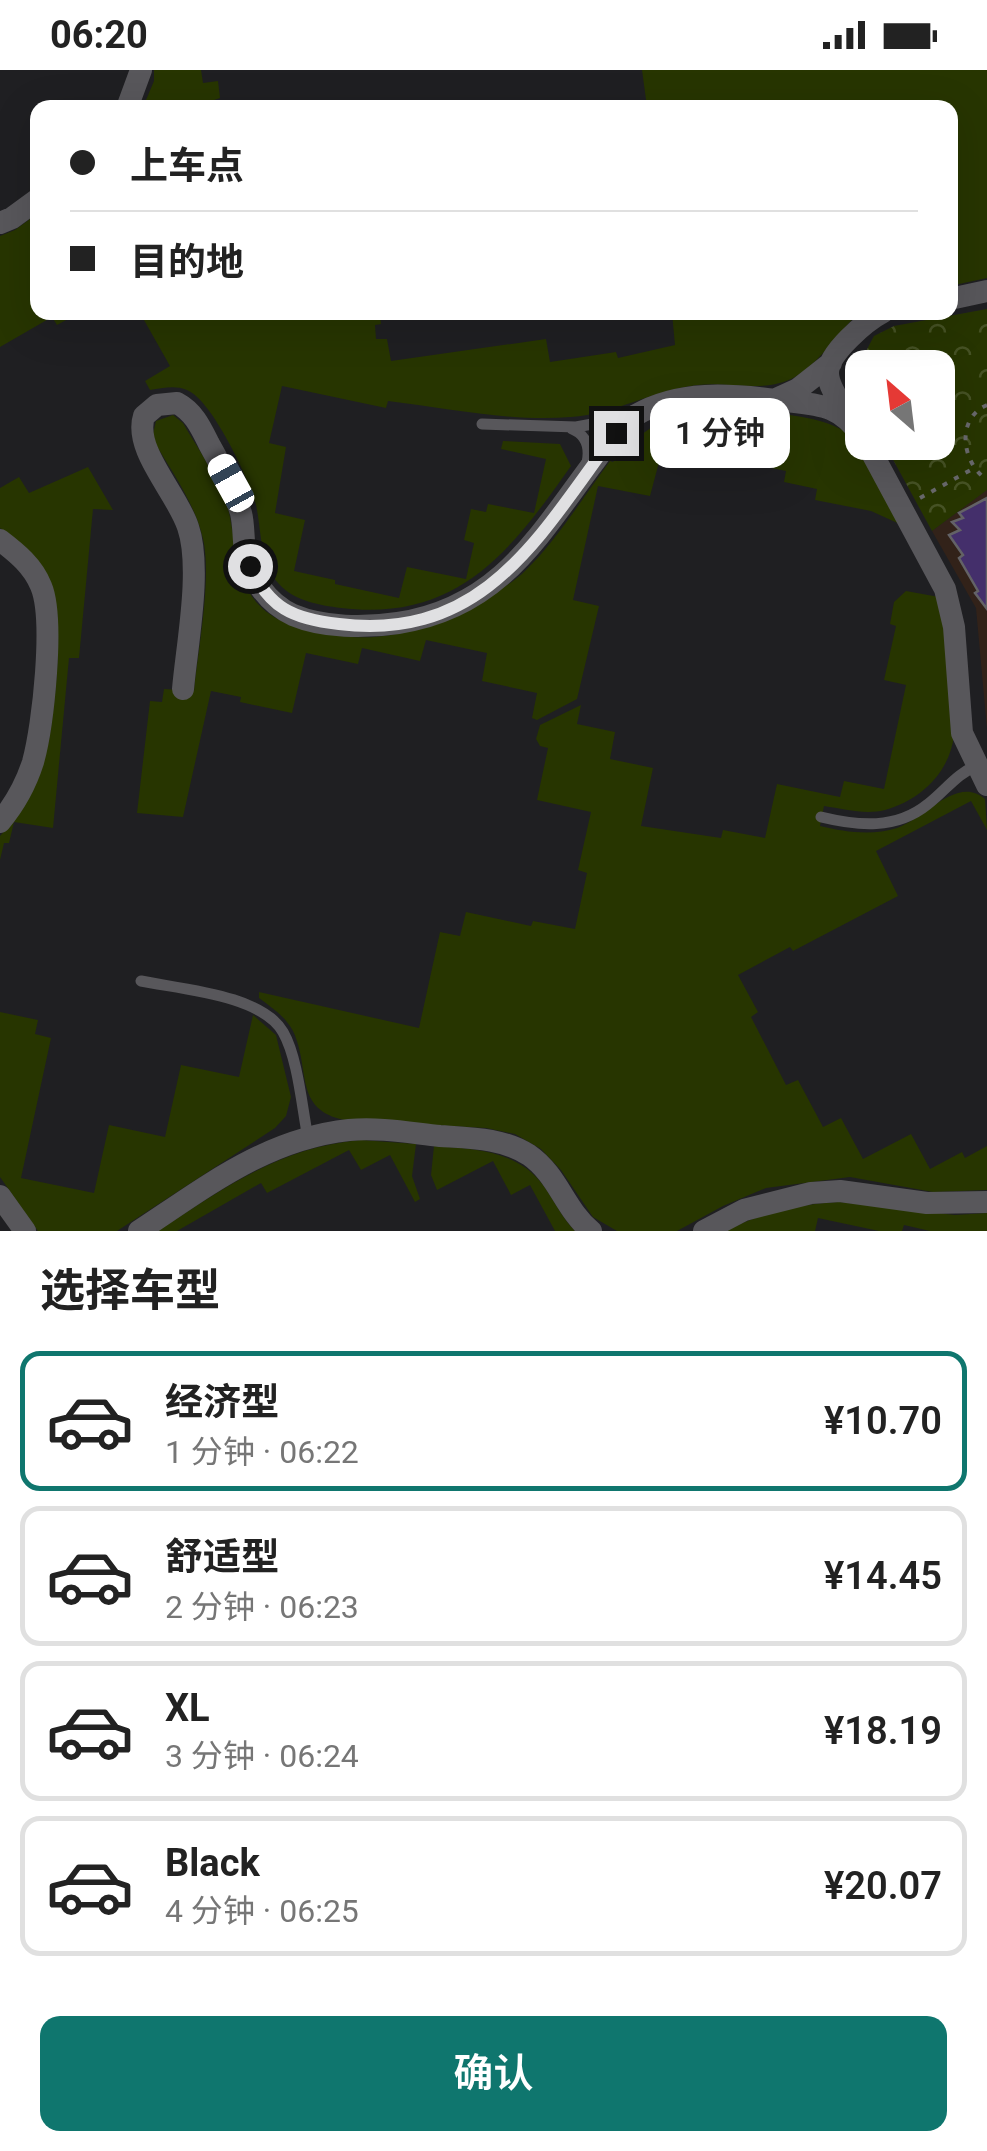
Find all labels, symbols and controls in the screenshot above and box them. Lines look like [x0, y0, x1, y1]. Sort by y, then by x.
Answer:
text: 06:20 [50, 13, 148, 57]
text: 上车点 [130, 144, 244, 188]
text: 目的地 [130, 240, 244, 284]
north arrow [845, 350, 955, 460]
map controls [845, 350, 955, 460]
callout: 1 分钟 [651, 398, 791, 468]
route end [594, 411, 639, 456]
text: 1 分钟 [675, 414, 765, 452]
car [203, 449, 259, 517]
route start [228, 544, 273, 589]
text: 选择车型 [40, 1264, 220, 1317]
icon: car [45, 1376, 135, 1466]
text: 经济型 [165, 1380, 279, 1424]
text: ¥10.70 [824, 1399, 942, 1443]
text: 1 分钟 · 06:22 [165, 1433, 359, 1471]
icon: car [45, 1531, 135, 1621]
text: 舒适型 [165, 1535, 279, 1579]
text: ¥14.45 [824, 1554, 942, 1598]
text: 2 分钟 · 06:23 [165, 1588, 359, 1626]
icon: car [45, 1686, 135, 1776]
text: XL [165, 1686, 210, 1730]
text: ¥18.19 [824, 1709, 942, 1753]
text: 3 分钟 · 06:24 [165, 1737, 359, 1775]
icon: car [45, 1841, 135, 1931]
text: Black [165, 1841, 260, 1885]
text: ¥20.07 [824, 1864, 942, 1908]
text: 4 分钟 · 06:25 [165, 1892, 359, 1930]
button: 确认 [40, 2016, 947, 2131]

